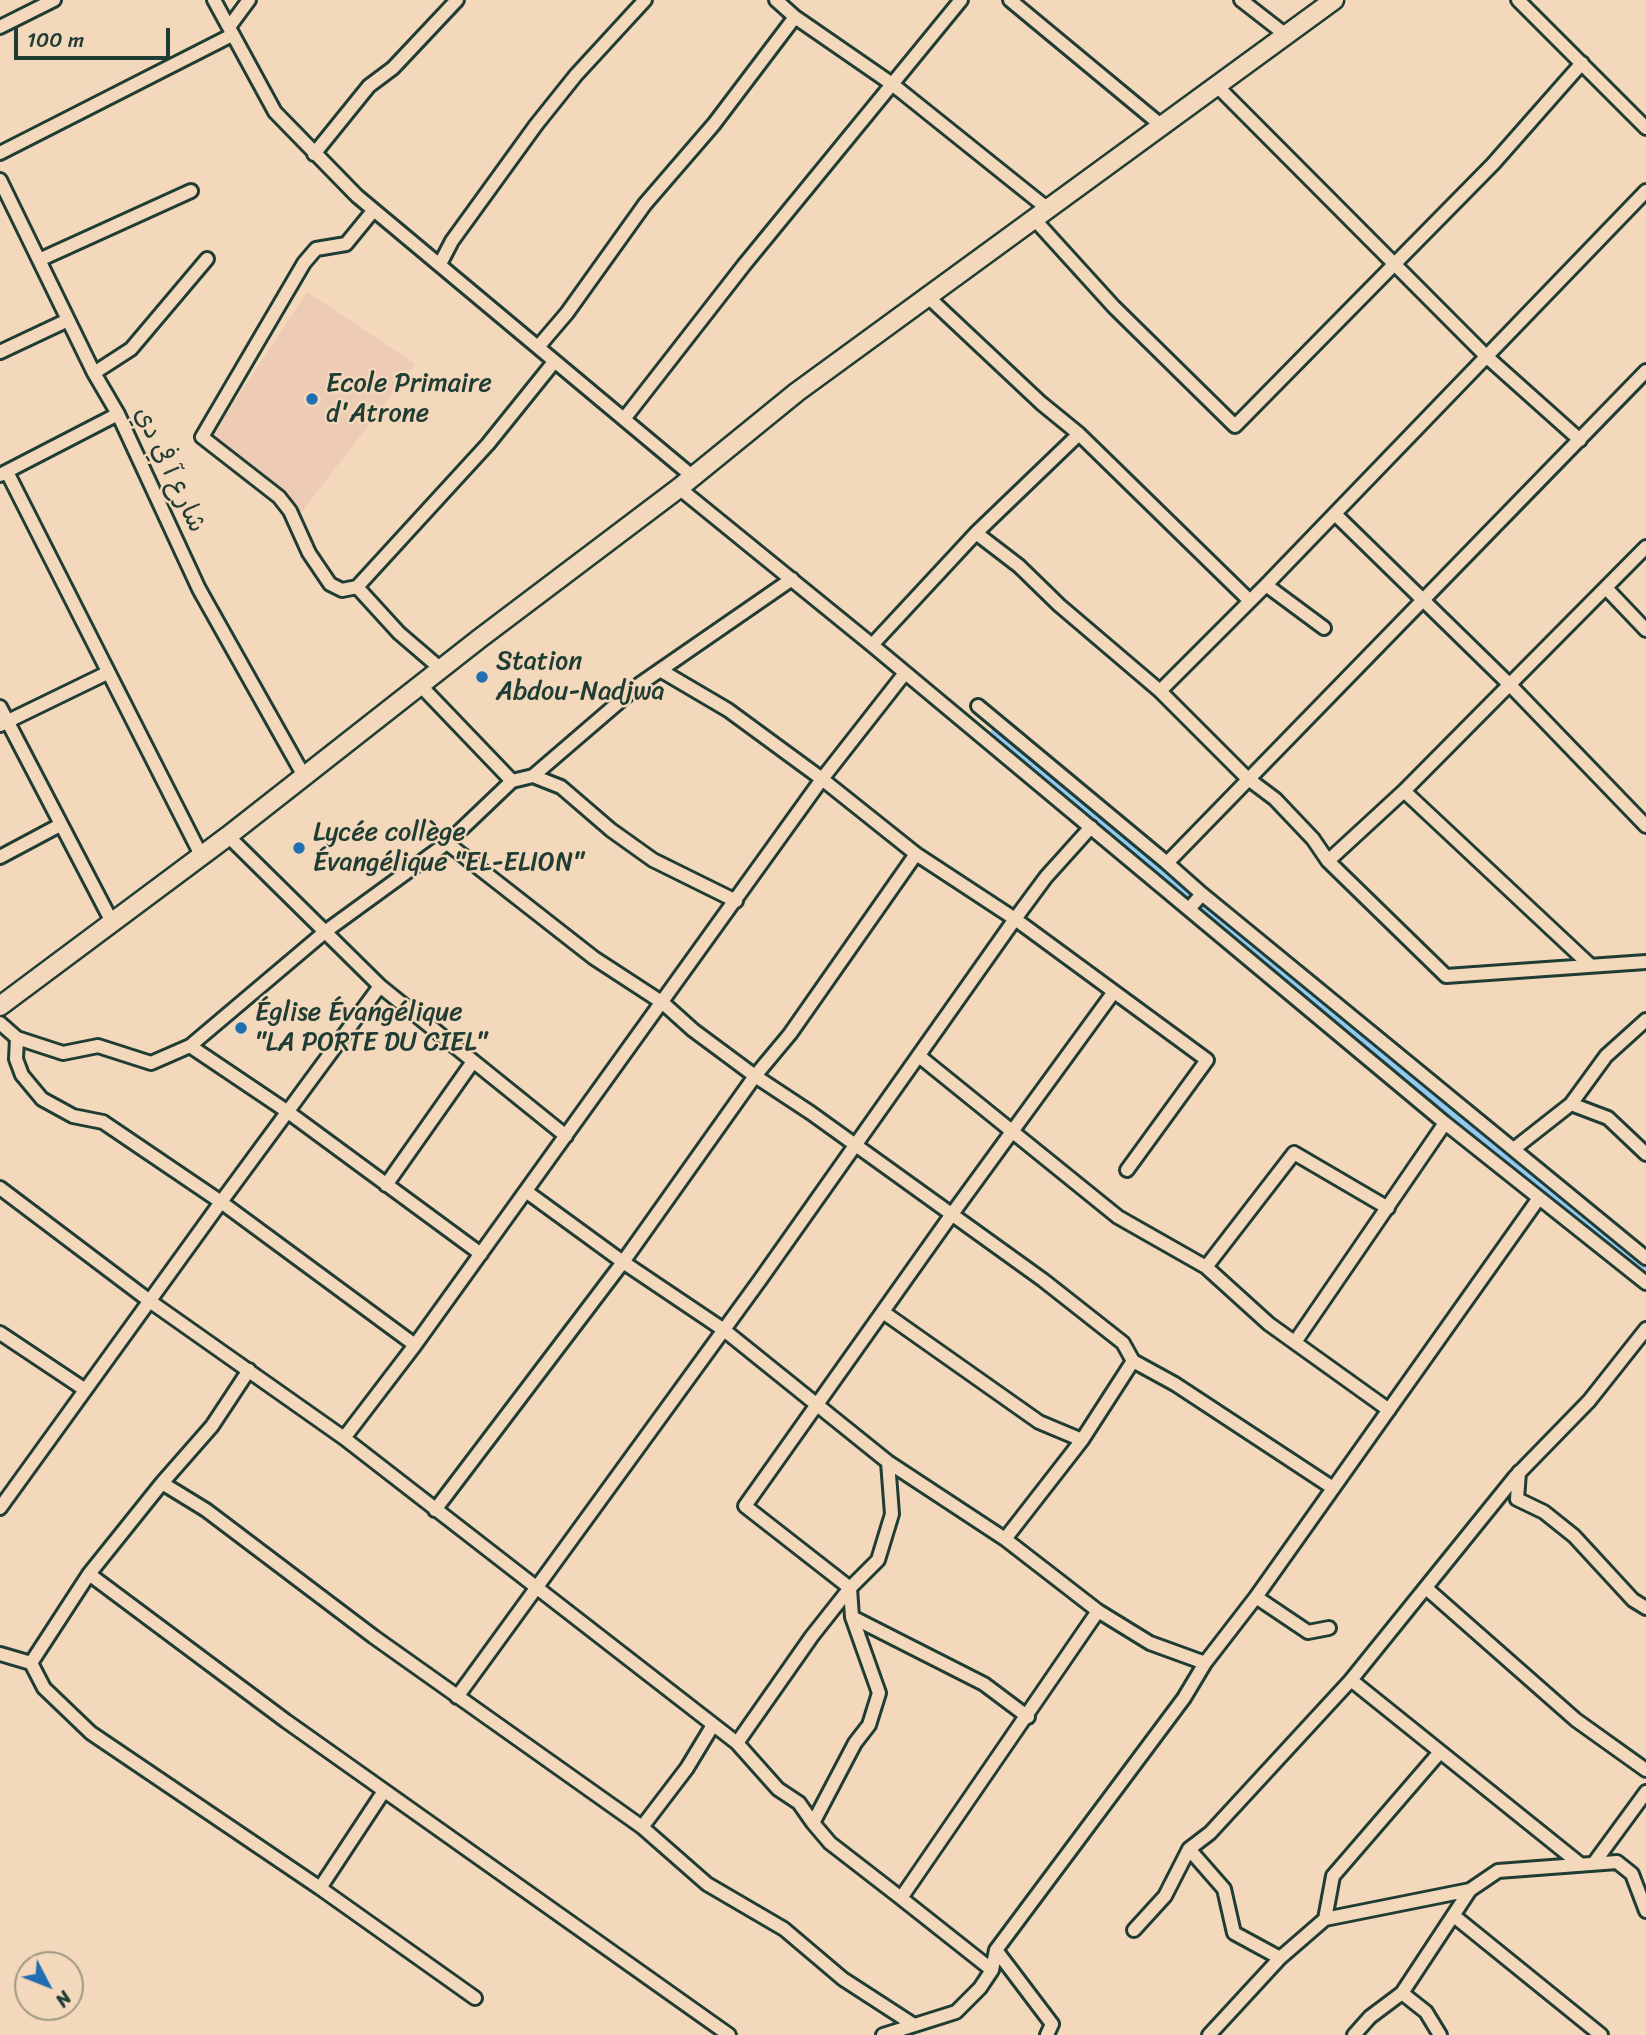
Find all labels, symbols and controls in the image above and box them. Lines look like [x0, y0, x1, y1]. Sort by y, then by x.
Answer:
scale bar [18, 14, 173, 58]
text: 100 m [27, 21, 84, 59]
place label: Ecole Primaire d'Atrone [326, 368, 492, 430]
marker: Ecole Primaire d'Atrone [304, 391, 320, 407]
street label: شارع آ في دي [126, 402, 212, 538]
place label: Station Abdou-Nadjwa [496, 646, 664, 708]
marker: Station Abdou-Nadjwa [474, 669, 490, 685]
place label: Lycée collège Évangélique "EL-ELION" [313, 817, 584, 878]
marker: Lycée collège Évangélique "EL-ELION" [291, 840, 307, 856]
place label: Église Évangélique "LA PORTE DU CIEL" [255, 997, 487, 1058]
marker: Église Évangélique "LA PORTE DU CIEL" [233, 1020, 249, 1036]
north arrow [14, 1951, 84, 2021]
text: N [47, 1983, 80, 2015]

